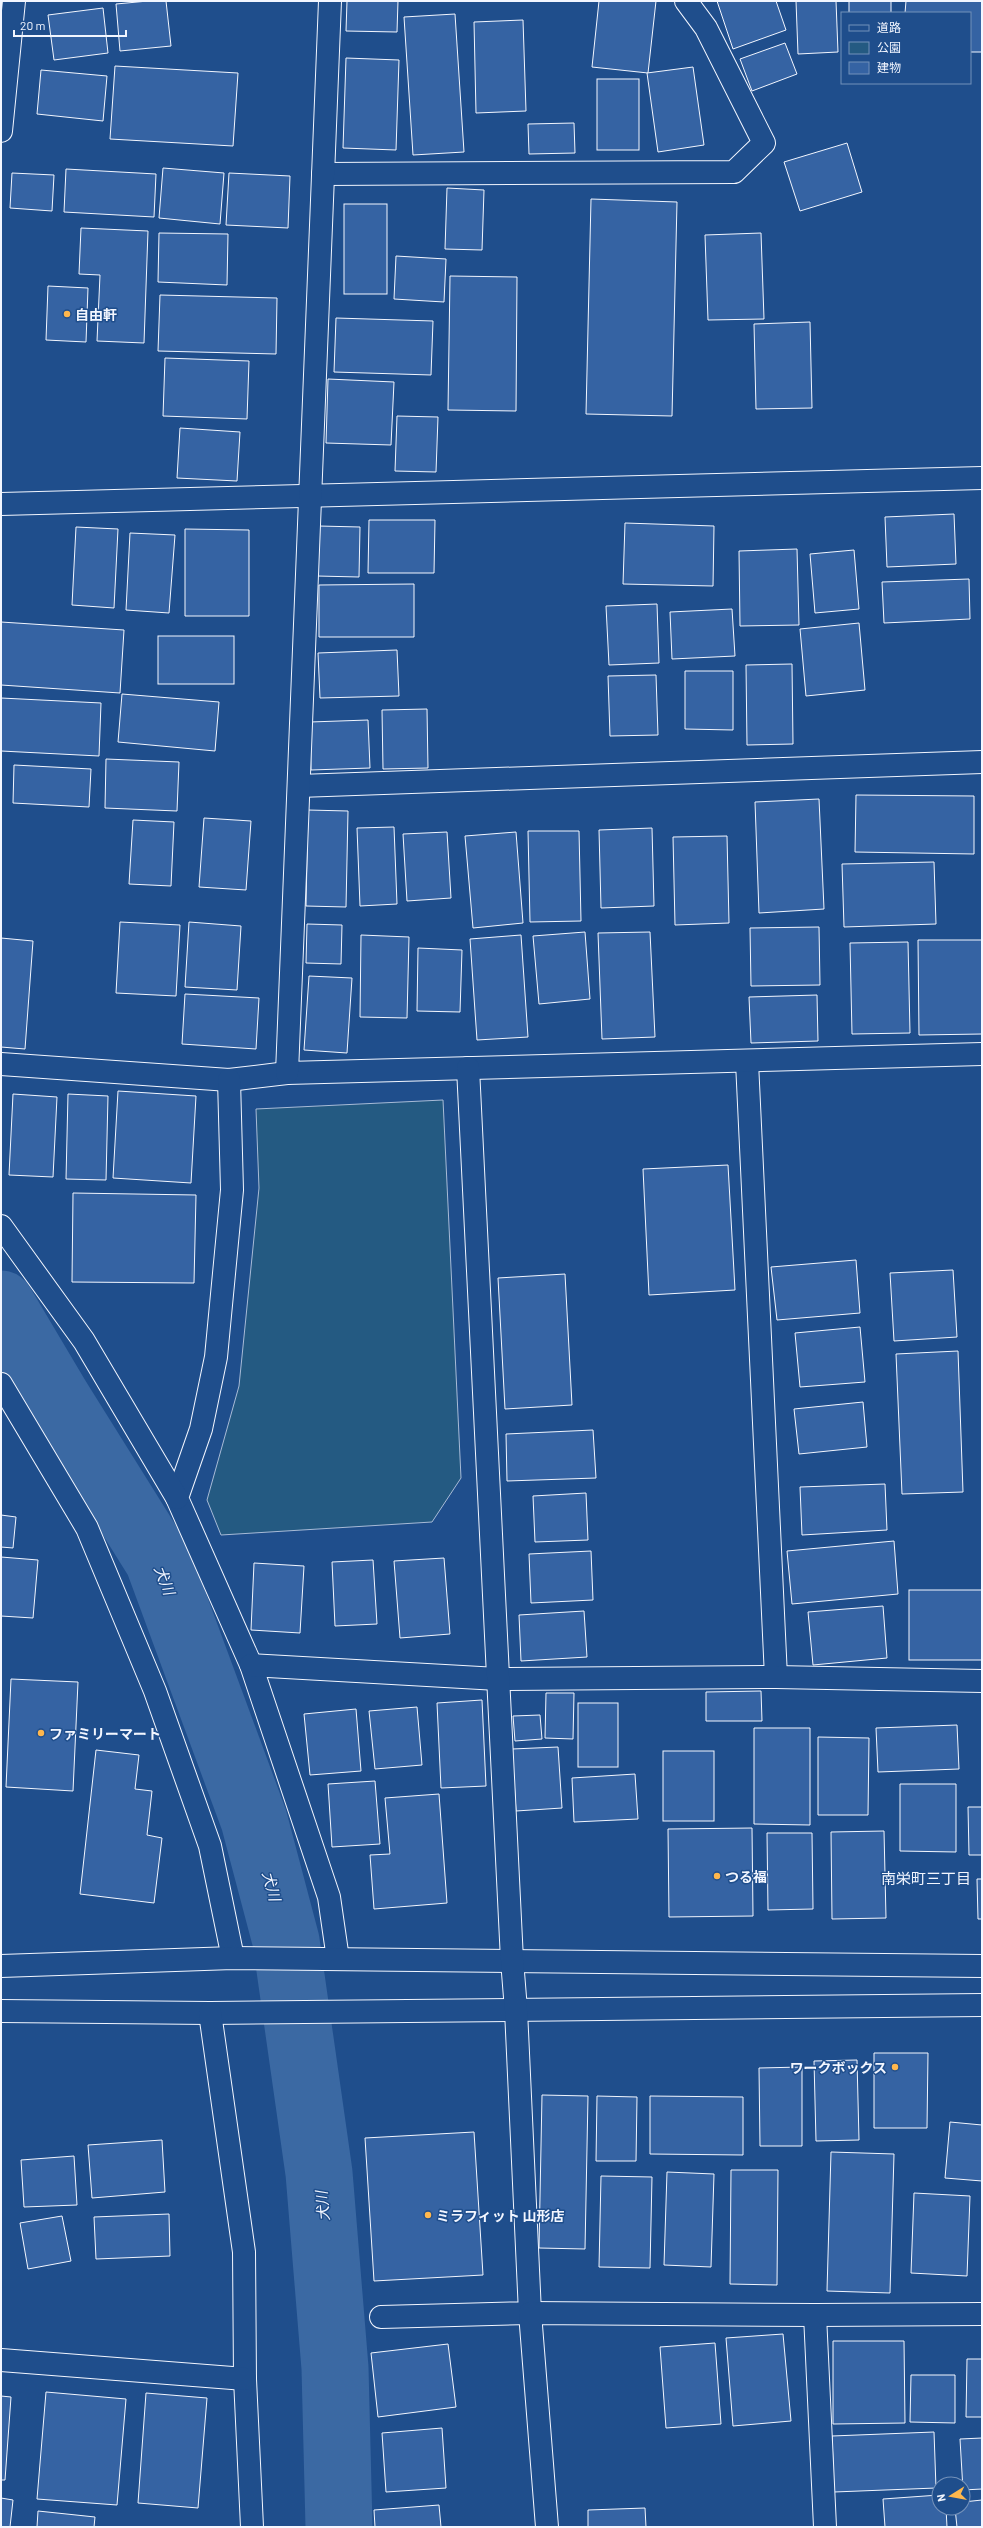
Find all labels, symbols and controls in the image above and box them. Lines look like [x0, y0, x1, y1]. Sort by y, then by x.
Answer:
scale bar [14, 12, 126, 38]
legend [841, 12, 971, 84]
text: 20 m [20, 18, 46, 32]
text: 道路 [877, 20, 901, 34]
text: 公園 [877, 40, 901, 54]
text: 建物 [877, 60, 901, 74]
place label: 自由軒 [75, 306, 117, 323]
marker: 自由軒 [62, 309, 72, 319]
water label: 犬川 [151, 1563, 179, 1599]
place label: ファミリーマート [49, 1725, 161, 1742]
marker: ファミリーマート [36, 1728, 46, 1738]
place label: つる福 [725, 1868, 767, 1885]
water label: 犬川 [259, 1869, 285, 1905]
district label: 南栄町三丁目 [881, 1869, 971, 1887]
marker: つる福 [712, 1871, 722, 1881]
place label: ワークボックス [789, 2059, 887, 2076]
marker: ワークボックス [890, 2062, 900, 2072]
water label: 犬川 [312, 2188, 332, 2222]
place label: ミラフィット 山形店 [436, 2207, 565, 2224]
marker: ミラフィット 山形店 [423, 2210, 433, 2220]
north arrow [931, 2476, 971, 2516]
text: N [934, 2493, 948, 2503]

